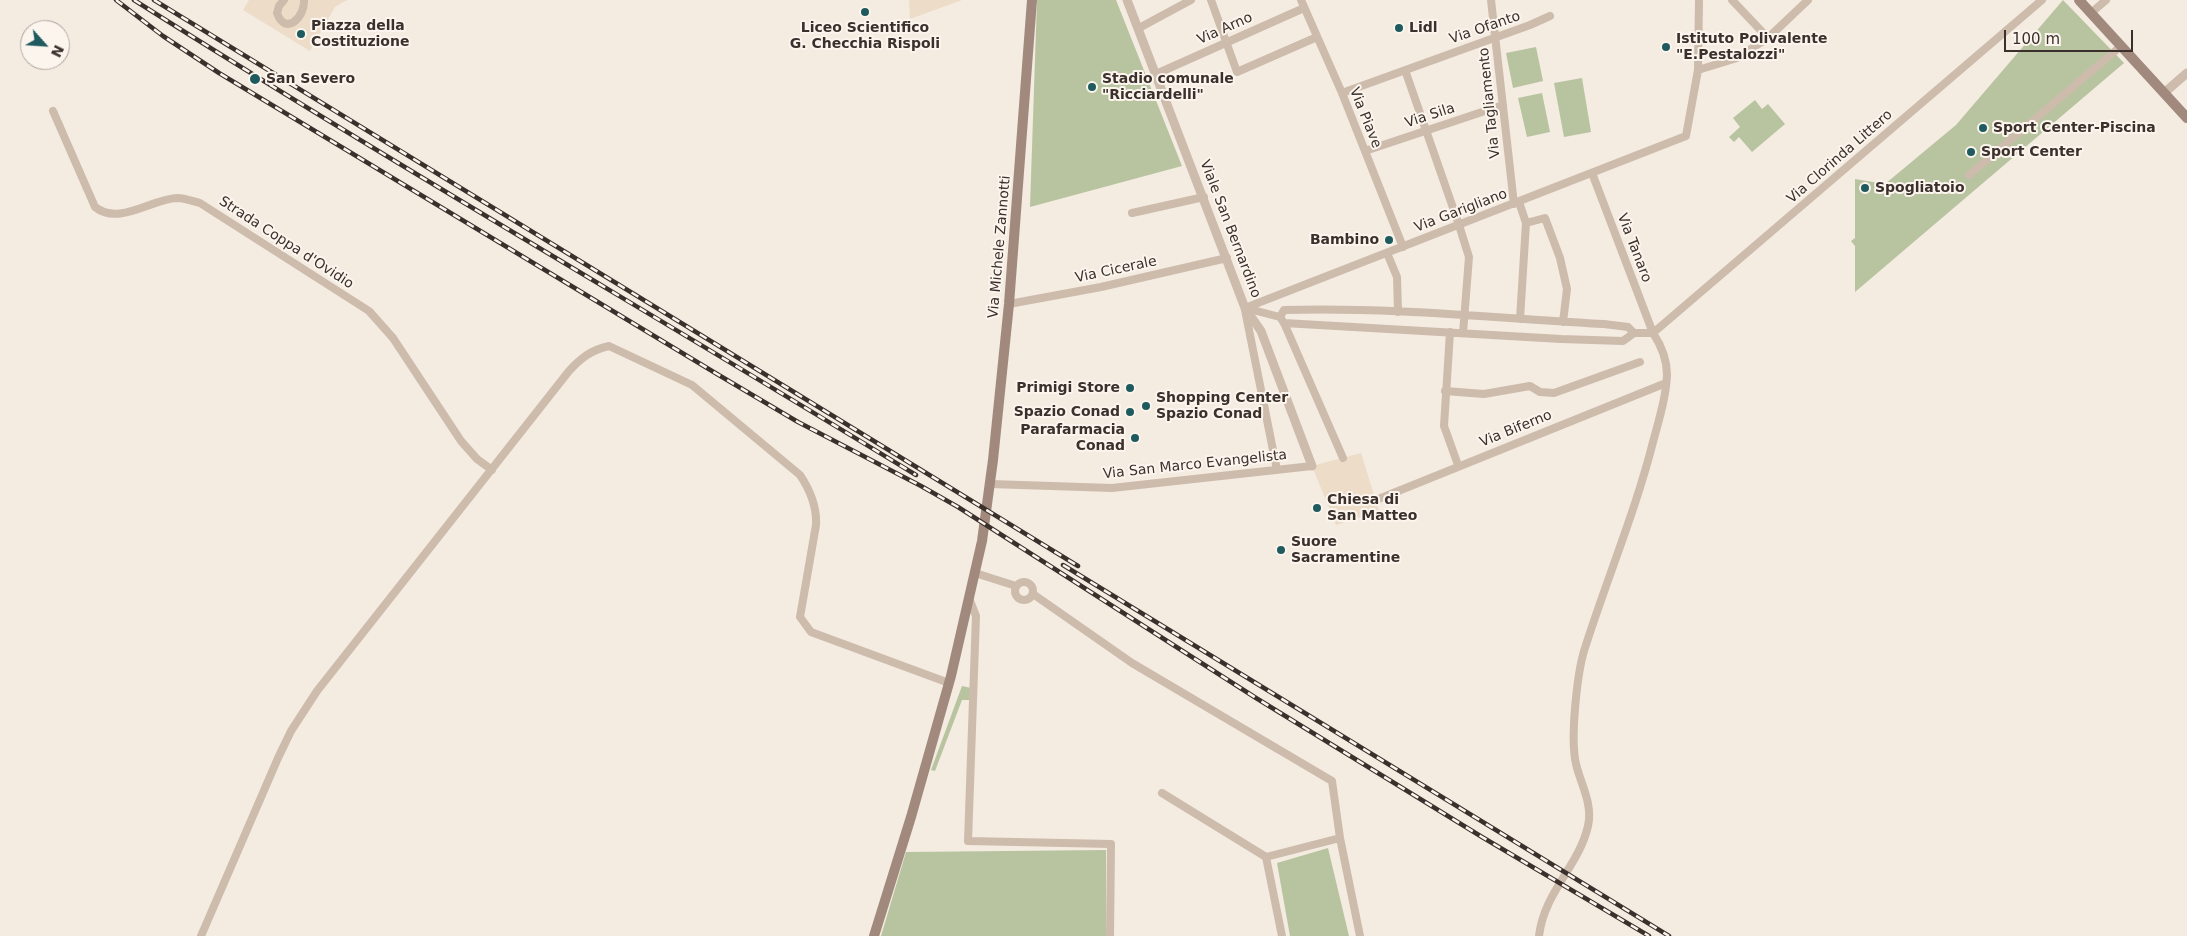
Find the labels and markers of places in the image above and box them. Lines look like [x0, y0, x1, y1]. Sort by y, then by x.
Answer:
marker: Liceo Scientifico G. Checchia Rispoli [859, 6, 871, 18]
place label: Piazza della Costituzione [311, 18, 409, 50]
place label: Liceo Scientifico G. Checchia Rispoli [790, 20, 940, 52]
place label: Lidl [1409, 20, 1438, 36]
marker: Lidl [1393, 22, 1405, 34]
marker: Piazza della Costituzione [295, 28, 307, 40]
place label: Istituto Polivalente "E.Pestalozzi" [1676, 31, 1827, 64]
marker: Istituto Polivalente "E.Pestalozzi" [1660, 41, 1672, 53]
place label: San Severo [266, 71, 355, 87]
place label: Stadio comunale "Ricciardelli" [1102, 71, 1234, 104]
marker: San Severo [248, 72, 262, 86]
marker: Stadio comunale "Ricciardelli" [1086, 81, 1098, 93]
place label: Sport Center-Piscina [1993, 120, 2156, 136]
marker: Sport Center-Piscina [1977, 122, 1989, 134]
place label: Sport Center [1981, 144, 2082, 160]
marker: Sport Center [1965, 146, 1977, 158]
place label: Spogliatoio [1875, 180, 1965, 196]
marker: Spogliatoio [1859, 182, 1871, 194]
place label: Bambino [1310, 232, 1379, 248]
marker: Bambino [1383, 234, 1395, 246]
place label: Primigi Store [1016, 380, 1120, 396]
marker: Primigi Store [1124, 382, 1136, 394]
place label: Shopping Center Spazio Conad [1156, 390, 1288, 422]
marker: Shopping Center Spazio Conad [1140, 400, 1152, 412]
place label: Spazio Conad [1014, 404, 1120, 420]
marker: Spazio Conad [1124, 406, 1136, 418]
place label: Parafarmacia Conad [1020, 422, 1125, 454]
marker: Parafarmacia Conad [1129, 432, 1141, 444]
place label: Chiesa di San Matteo [1327, 492, 1417, 524]
marker: Chiesa di San Matteo [1311, 502, 1323, 514]
place label: Suore Sacramentine [1291, 534, 1400, 566]
marker: Suore Sacramentine [1275, 544, 1287, 556]

